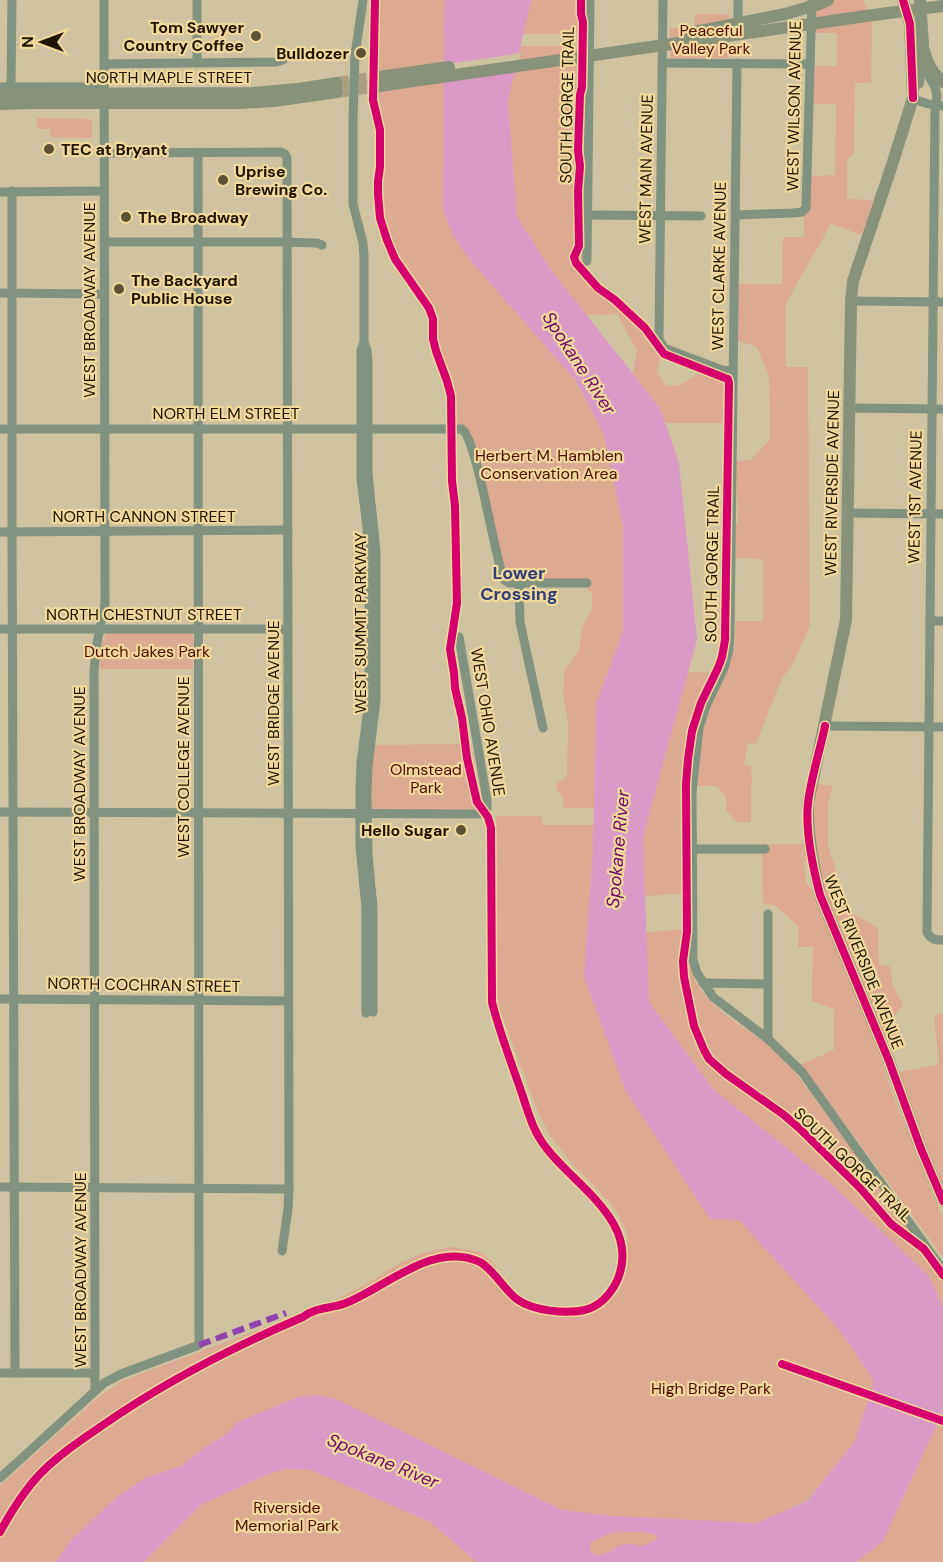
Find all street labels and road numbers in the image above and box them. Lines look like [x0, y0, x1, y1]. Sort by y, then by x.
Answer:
street label: WEST WILSON AVENUE [782, 21, 806, 191]
street label: SOUTH GORGE TRAIL [555, 26, 579, 184]
street label: NORTH MAPLE STREET [86, 67, 252, 88]
street label: WEST MAIN AVENUE [634, 94, 658, 244]
street label: WEST CLARKE AVENUE [707, 181, 731, 351]
street label: WEST BROADWAY AVENUE [79, 202, 100, 398]
street label: WEST RIVERSIDE AVENUE [820, 390, 844, 576]
street label: NORTH ELM STREET [153, 403, 299, 424]
street label: WEST 1ST AVENUE [903, 430, 927, 564]
street label: SOUTH GORGE TRAIL [700, 485, 724, 643]
street label: NORTH CANNON STREET [52, 506, 236, 527]
street label: WEST SUMMIT PARKWAY [350, 533, 371, 713]
street label: NORTH CHESTNUT STREET [46, 604, 242, 625]
street label: WEST BRIDGE AVENUE [263, 620, 284, 786]
street label: WEST OHIO AVENUE [466, 646, 510, 798]
street label: WEST COLLEGE AVENUE [173, 676, 194, 858]
street label: WEST BROADWAY AVENUE [69, 686, 90, 882]
street label: WEST RIVERSIDE AVENUE [819, 872, 909, 1052]
street label: NORTH COCHRAN STREET [47, 973, 241, 997]
street label: SOUTH GORGE TRAIL [789, 1103, 917, 1227]
street label: WEST BROADWAY AVENUE [70, 1172, 91, 1368]

